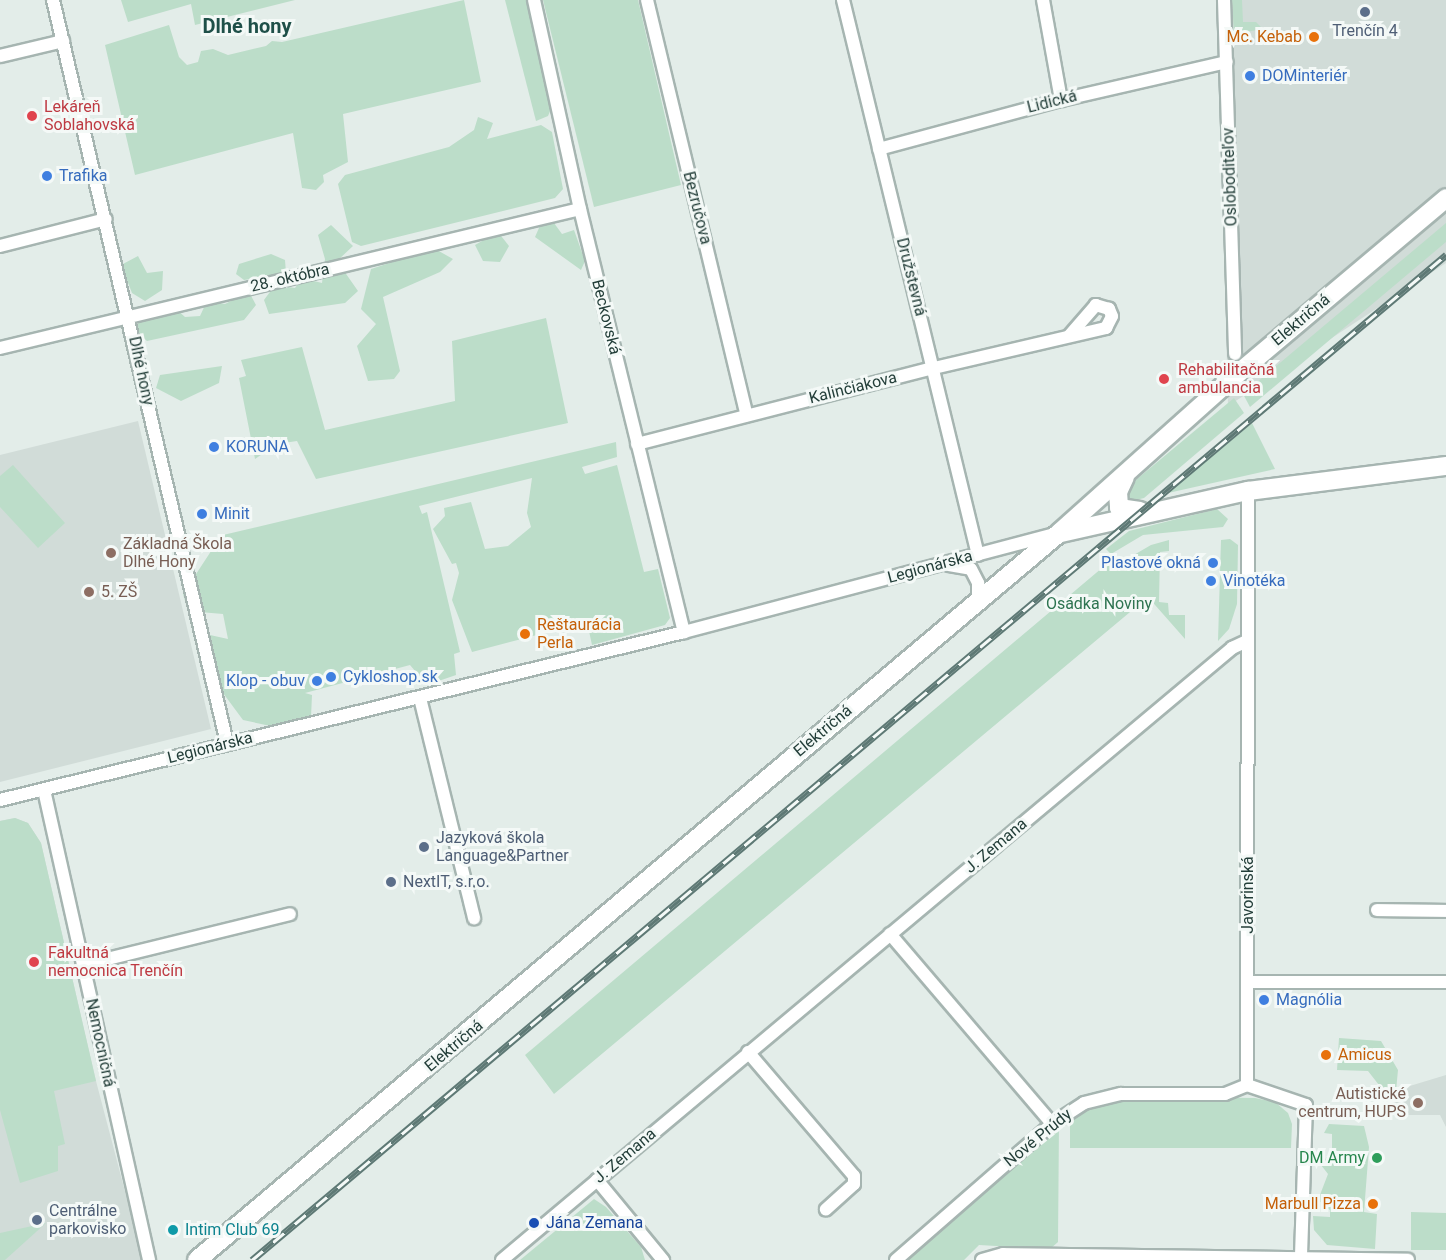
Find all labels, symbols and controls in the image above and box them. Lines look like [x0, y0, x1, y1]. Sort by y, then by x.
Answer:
marker: Trenčín 4 [1358, 5, 1372, 19]
district label: Dlhé hony [202, 14, 292, 38]
place label: Trenčín 4 [1332, 21, 1398, 41]
place label: Mc. Kebab [1226, 27, 1302, 47]
marker: Mc. Kebab [1307, 30, 1321, 44]
place label: DOMinteriér [1262, 66, 1347, 86]
marker: DOMinteriér [1243, 69, 1257, 83]
street label: Lidická [1025, 87, 1079, 117]
place label: Lekáreň Soblahovská [44, 97, 135, 135]
marker: Lekáreň Soblahovská [25, 109, 39, 123]
street label: Osloboditeľov [1219, 127, 1241, 227]
place label: Trafika [59, 166, 107, 186]
marker: Trafika [40, 169, 54, 183]
street label: Bezručova [679, 170, 715, 246]
street label: Družstevná [892, 236, 930, 318]
street label: 28. októbra [249, 260, 331, 296]
street label: Beckovská [587, 277, 625, 357]
street label: Električná [1268, 290, 1334, 350]
street label: Dlhé hony [124, 335, 158, 407]
place label: Rehabilitačná ambulancia [1178, 360, 1274, 398]
street label: Kalinčiakova [807, 368, 899, 408]
marker: Rehabilitačná ambulancia [1155, 370, 1173, 388]
place label: KORUNA [226, 437, 289, 457]
marker: KORUNA [207, 440, 221, 454]
place label: Minit [214, 504, 250, 524]
marker: Minit [195, 507, 209, 521]
place label: Základná Škola Dlhé Hony [123, 534, 232, 572]
marker: Základná Škola Dlhé Hony [104, 546, 118, 560]
street label: Legionárska [885, 546, 975, 588]
place label: Plastové okná [1101, 553, 1201, 573]
marker: Plastové okná [1206, 556, 1220, 570]
place label: Vinotéka [1223, 571, 1286, 591]
marker: Vinotéka [1204, 574, 1218, 588]
place label: 5. ZŠ [101, 582, 137, 602]
marker: 5. ZŠ [82, 585, 96, 599]
park label: Osádka Noviny [1046, 594, 1152, 614]
place label: Reštaurácia Perla [537, 615, 621, 653]
marker: Reštaurácia Perla [518, 627, 532, 641]
place label: Cykloshop.sk [343, 667, 438, 687]
marker: Cykloshop.sk [324, 670, 338, 684]
place label: Klop - obuv [226, 671, 305, 691]
marker: Klop - obuv [310, 674, 324, 688]
street label: Električná [790, 701, 856, 761]
street label: Legionárska [165, 728, 255, 768]
street label: J. Zemana [961, 814, 1031, 878]
place label: Jazyková škola Language&Partner [436, 828, 569, 866]
marker: Jazyková škola Language&Partner [417, 840, 431, 854]
street label: Javorinská [1238, 856, 1258, 934]
place label: NextIT, s.r.o. [403, 872, 490, 892]
marker: NextIT, s.r.o. [384, 875, 398, 889]
place label: Fakultná nemocnica Trenčín [48, 943, 183, 981]
marker: Fakultná nemocnica Trenčín [25, 953, 43, 971]
place label: Magnólia [1276, 990, 1342, 1010]
marker: Magnólia [1257, 993, 1271, 1007]
street label: Nemocničná [81, 997, 119, 1089]
street label: Električná [421, 1016, 487, 1076]
place label: Amicus [1338, 1045, 1392, 1065]
marker: Amicus [1319, 1048, 1333, 1062]
place label: Autistické centrum, HUPS [1298, 1084, 1406, 1122]
marker: Autistické centrum, HUPS [1411, 1096, 1425, 1110]
street label: Nové Prúdy [1000, 1105, 1076, 1171]
street label: J. Zemana [590, 1124, 660, 1188]
place label: DM Army [1299, 1148, 1365, 1168]
marker: DM Army [1370, 1151, 1384, 1165]
place label: Marbull Pizza [1265, 1194, 1361, 1214]
marker: Marbull Pizza [1366, 1197, 1380, 1211]
place label: Centrálne parkovisko [49, 1201, 126, 1239]
marker: Centrálne parkovisko [30, 1213, 44, 1227]
place label: Jána Zemana [546, 1213, 643, 1233]
marker: Jána Zemana [527, 1216, 541, 1230]
place label: Intim Club 69 [185, 1220, 279, 1240]
marker: Intim Club 69 [166, 1223, 180, 1237]

